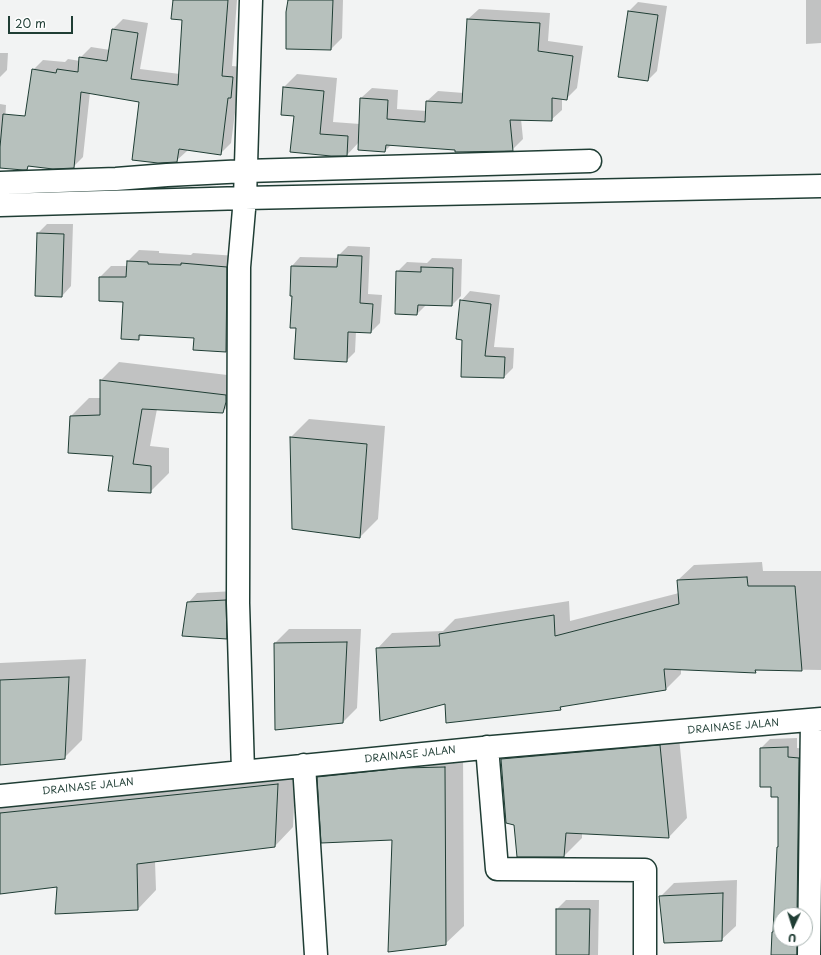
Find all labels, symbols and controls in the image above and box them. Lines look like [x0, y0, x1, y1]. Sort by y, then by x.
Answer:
scale bar [10, 8, 75, 34]
text: 20 m [15, 14, 46, 32]
street label: DRAINASE JALAN [687, 717, 779, 737]
street label: DRAINASE JALAN [364, 744, 456, 766]
street label: DRAINASE JALAN [42, 776, 134, 798]
north arrow [773, 907, 813, 947]
text: U [787, 930, 797, 947]

